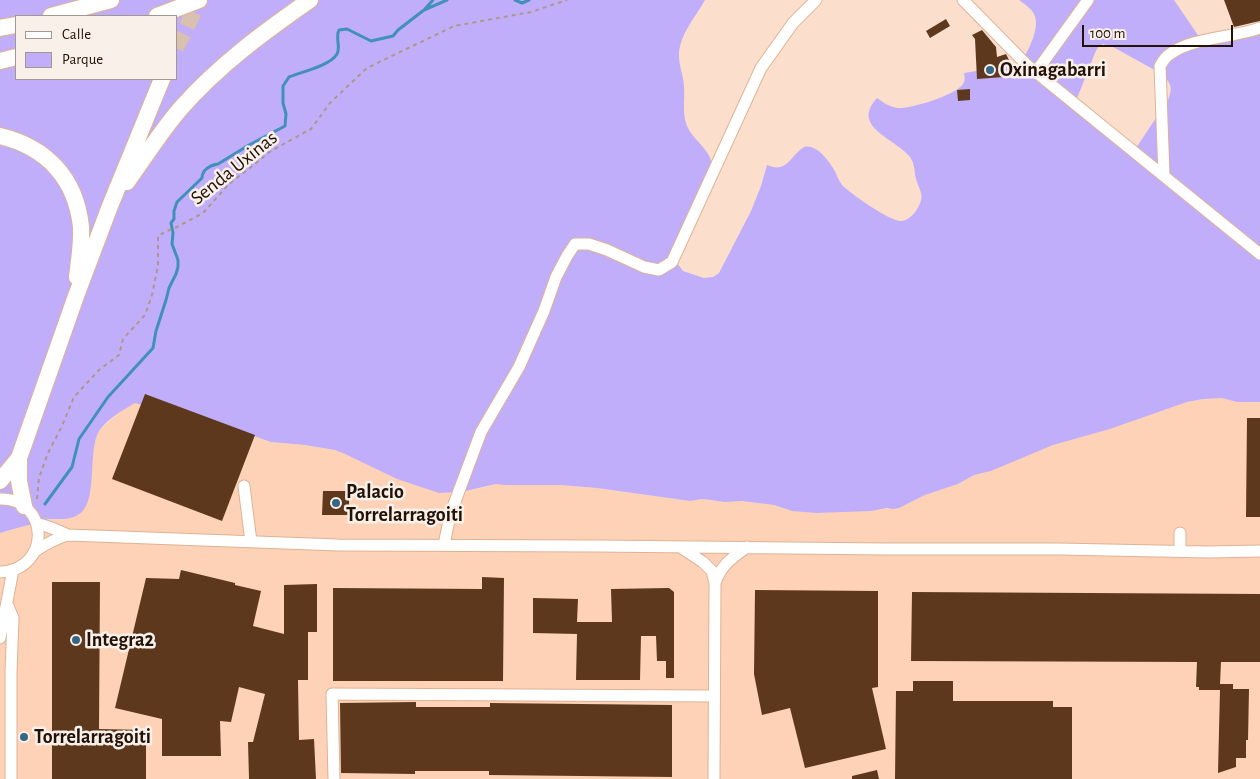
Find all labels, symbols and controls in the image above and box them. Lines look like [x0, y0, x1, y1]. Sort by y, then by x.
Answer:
legend [15, 15, 178, 80]
scale bar [1085, 15, 1236, 47]
text: 100 m [1090, 26, 1125, 41]
text: Calle [62, 27, 91, 42]
text: Parque [62, 52, 103, 67]
place label: Oxinagabarri [1000, 58, 1106, 82]
marker: Oxinagabarri [984, 64, 996, 76]
street label: Senda Uxinas [186, 126, 282, 210]
place label: Palacio Torrelarragoiti [346, 480, 463, 527]
marker: Palacio Torrelarragoiti [330, 497, 342, 509]
place label: Integra2 [86, 628, 154, 652]
marker: Integra2 [70, 634, 82, 646]
place label: Torrelarragoiti [34, 725, 151, 749]
marker: Torrelarragoiti [18, 731, 30, 743]

